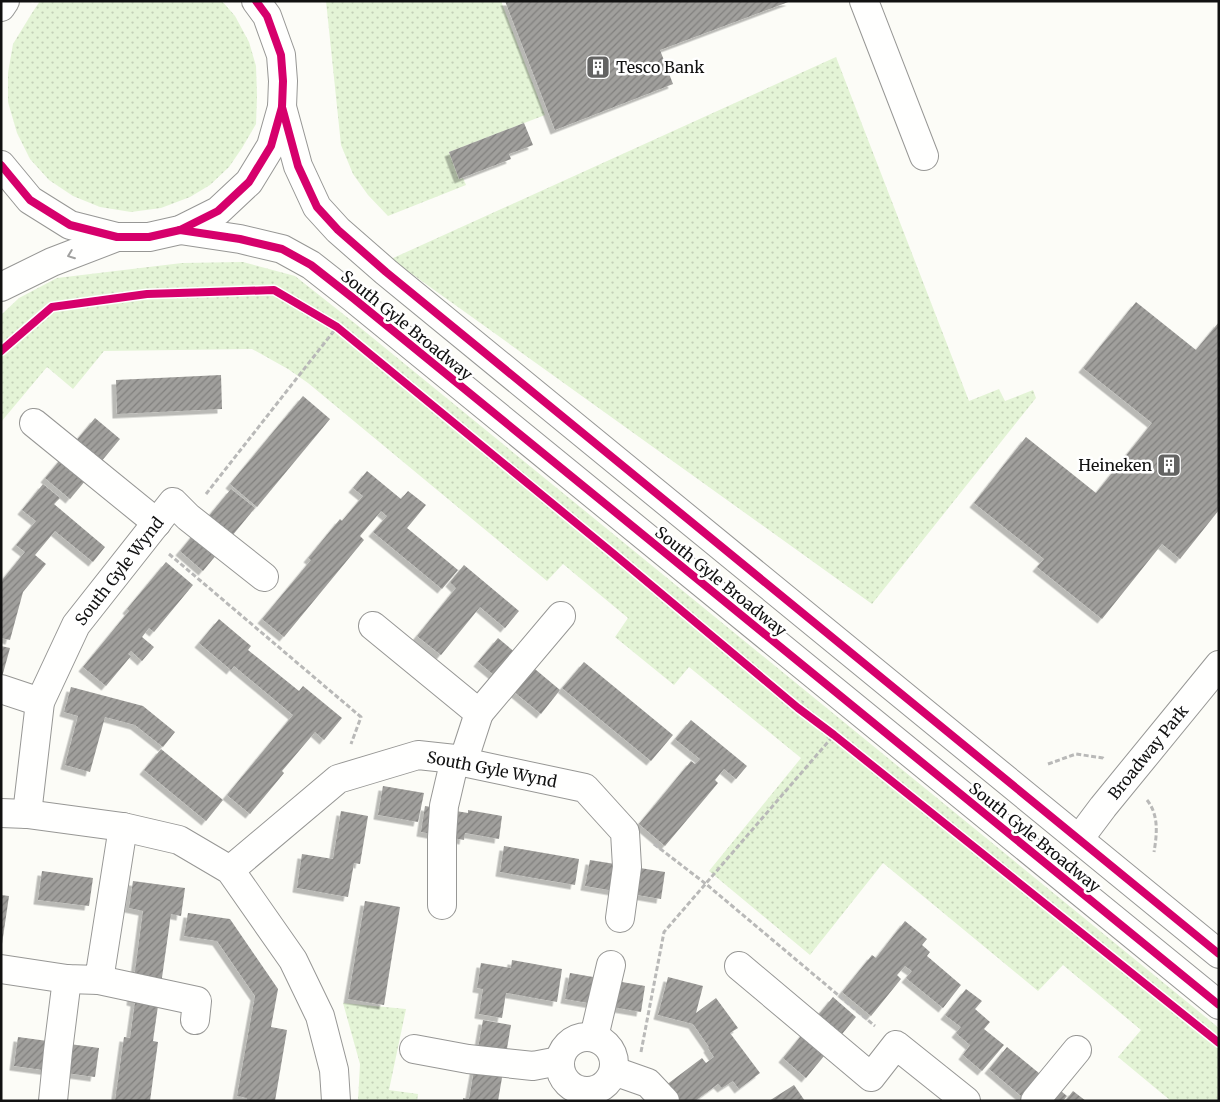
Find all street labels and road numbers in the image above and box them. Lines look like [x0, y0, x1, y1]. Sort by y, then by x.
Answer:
street label: South Gyle Broadway [337, 266, 477, 385]
street label: South Gyle Wynd [70, 513, 168, 629]
street label: South Gyle Broadway [651, 522, 791, 641]
street label: Broadway Park [1104, 700, 1193, 803]
street label: South Gyle Wynd [425, 747, 559, 791]
street label: South Gyle Broadway [965, 778, 1105, 897]

